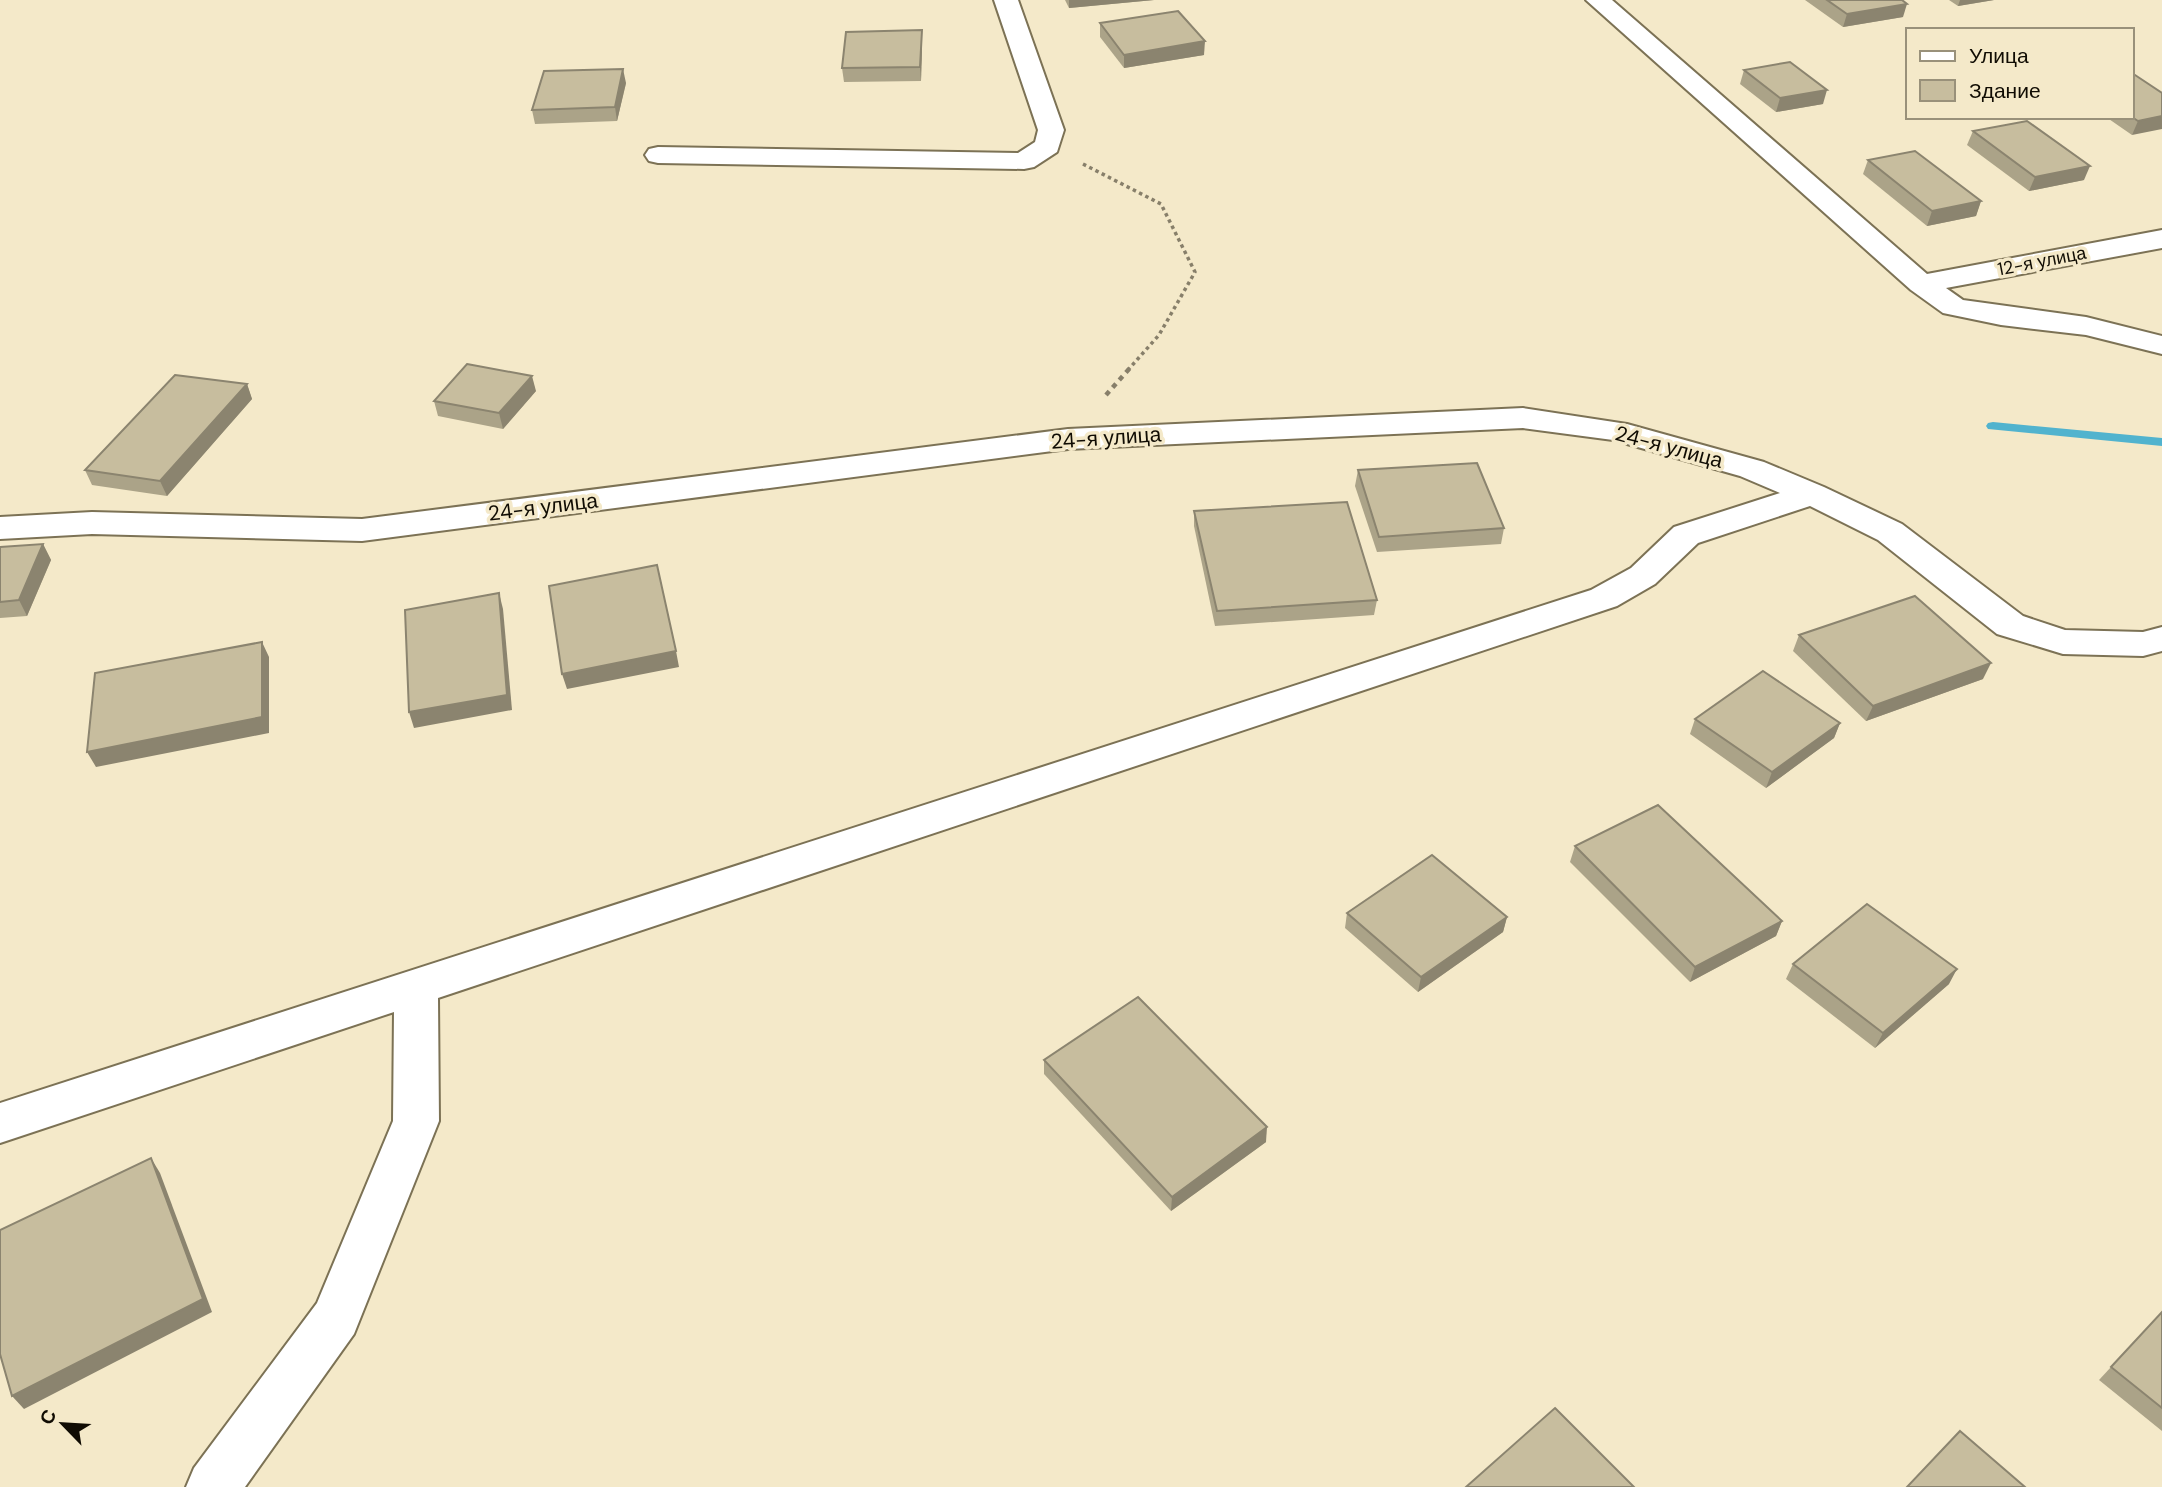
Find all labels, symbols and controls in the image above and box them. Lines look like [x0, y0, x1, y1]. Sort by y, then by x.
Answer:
legend [1906, 28, 2134, 119]
text: Улица [1969, 42, 2029, 70]
text: Здание [1969, 77, 2041, 105]
street label: 12-я улица [1996, 240, 2089, 281]
street label: 24-я улица [1612, 419, 1726, 475]
street label: 24-я улица [1050, 420, 1162, 456]
street label: 24-я улица [486, 486, 600, 528]
north arrow [28, 1389, 98, 1459]
text: С [34, 1405, 62, 1429]

